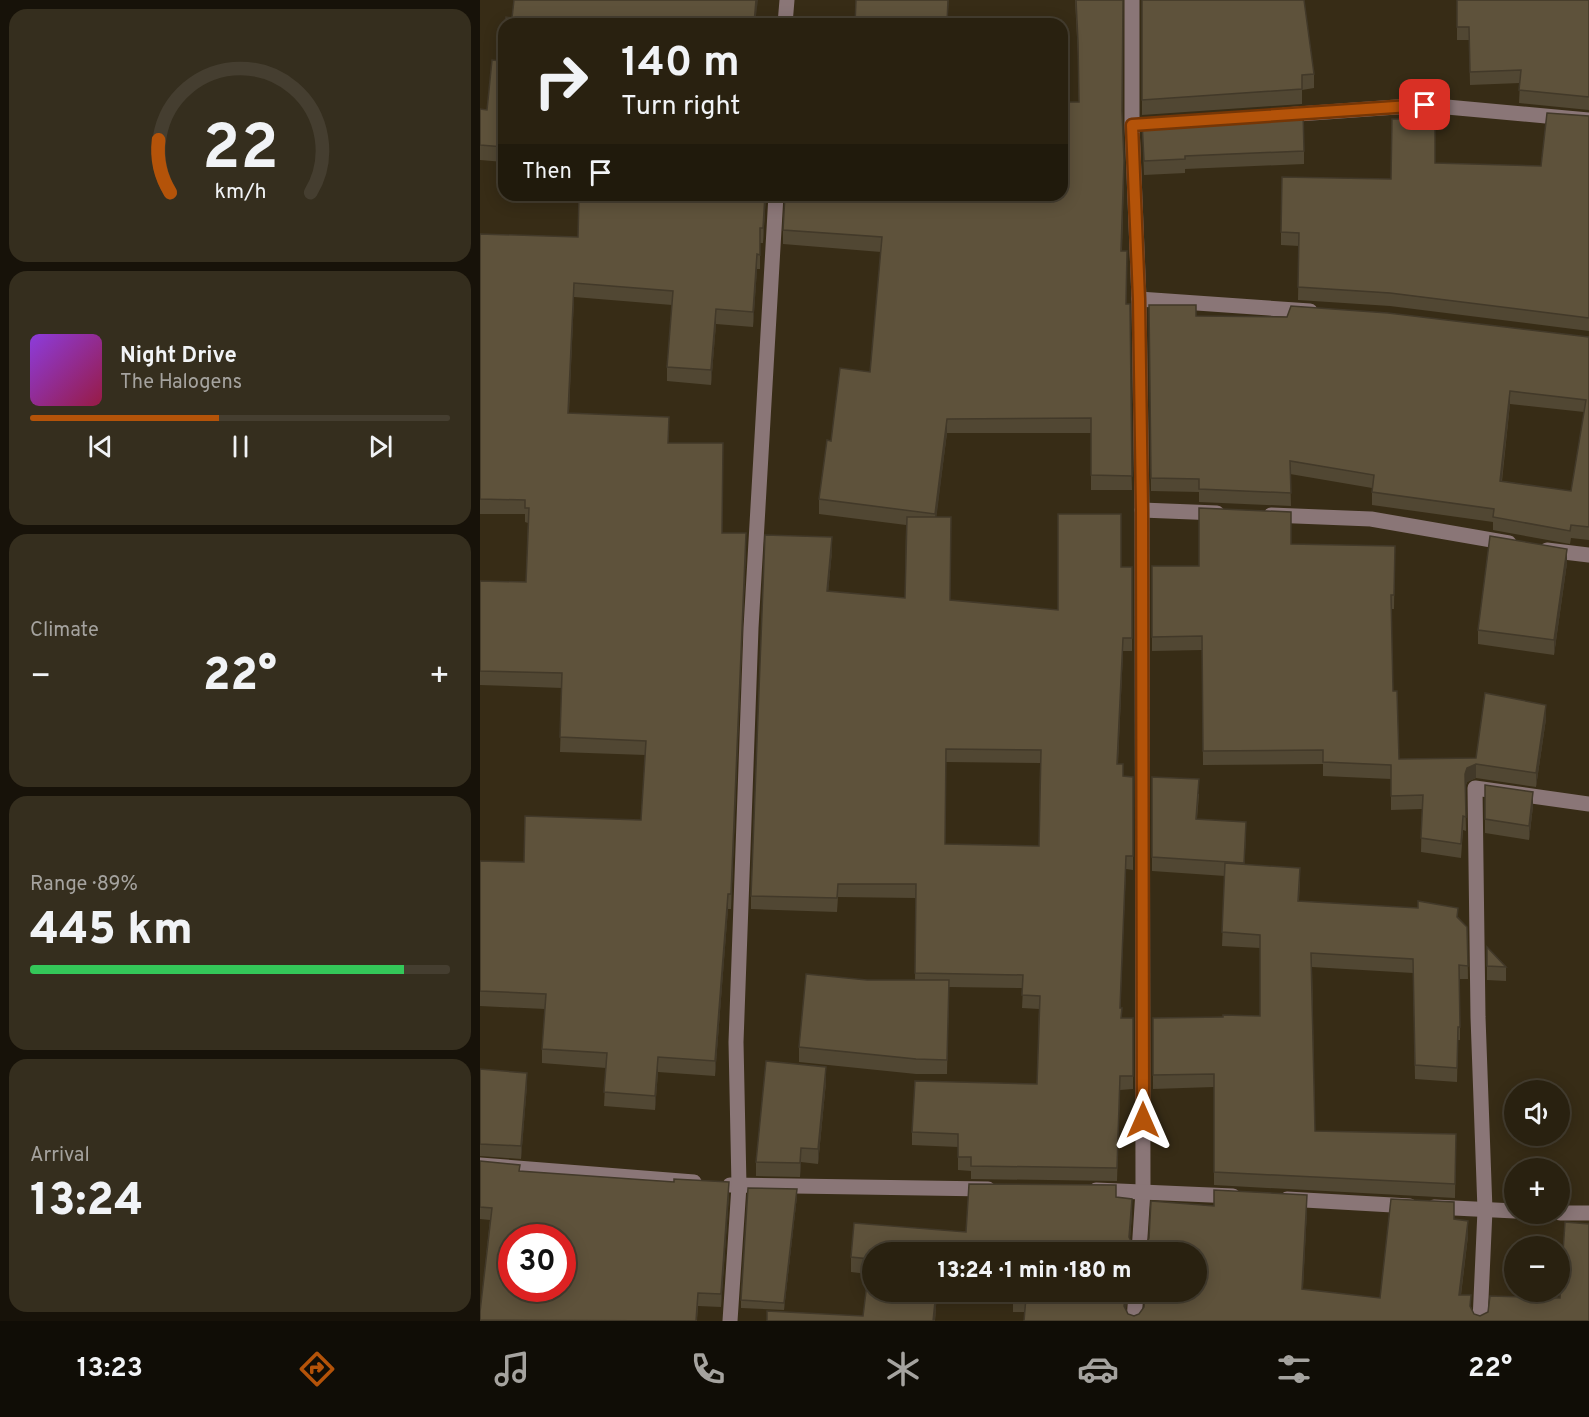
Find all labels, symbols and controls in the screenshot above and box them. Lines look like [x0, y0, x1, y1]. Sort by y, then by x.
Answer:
text: 140 m [621, 38, 740, 91]
icon: right [522, 42, 600, 120]
pin [1399, 79, 1450, 130]
icon: arrive [1408, 88, 1441, 121]
text: Turn right [621, 90, 740, 124]
text: 22 [202, 112, 278, 191]
icon: arrive [584, 156, 617, 189]
text: Then [522, 159, 572, 186]
text: km/h [214, 179, 266, 206]
text: Night Drive [120, 343, 237, 370]
text: The Halogens [120, 370, 242, 396]
icon: previous [84, 430, 117, 463]
icon: pause [224, 430, 257, 463]
icon: next [364, 430, 397, 463]
text: Climate [30, 618, 99, 644]
text: 22° [203, 649, 277, 706]
text: − [30, 657, 51, 699]
text: + [429, 657, 450, 699]
text: Range · 89% [30, 872, 138, 898]
text: 445 km [30, 903, 193, 960]
map controls [1504, 1080, 1570, 1302]
button: sound [1504, 1080, 1570, 1146]
position arrow [1111, 1088, 1175, 1152]
text: Arrival [30, 1143, 90, 1169]
button: + [1504, 1158, 1570, 1224]
text: 13:24 [30, 1174, 144, 1231]
speed limit sign: 30 [498, 1224, 576, 1302]
button: − [1504, 1236, 1570, 1302]
text: 13:24 · 1 min · 180 m [938, 1258, 1131, 1285]
icon: directions [296, 1348, 338, 1390]
icon: music [491, 1348, 533, 1390]
icon: phone [687, 1348, 729, 1390]
icon: climate [882, 1348, 924, 1390]
icon: car [1077, 1348, 1119, 1390]
icon: filters [1273, 1348, 1315, 1390]
text: 13:23 [77, 1352, 143, 1386]
text: 22° [1468, 1352, 1512, 1386]

